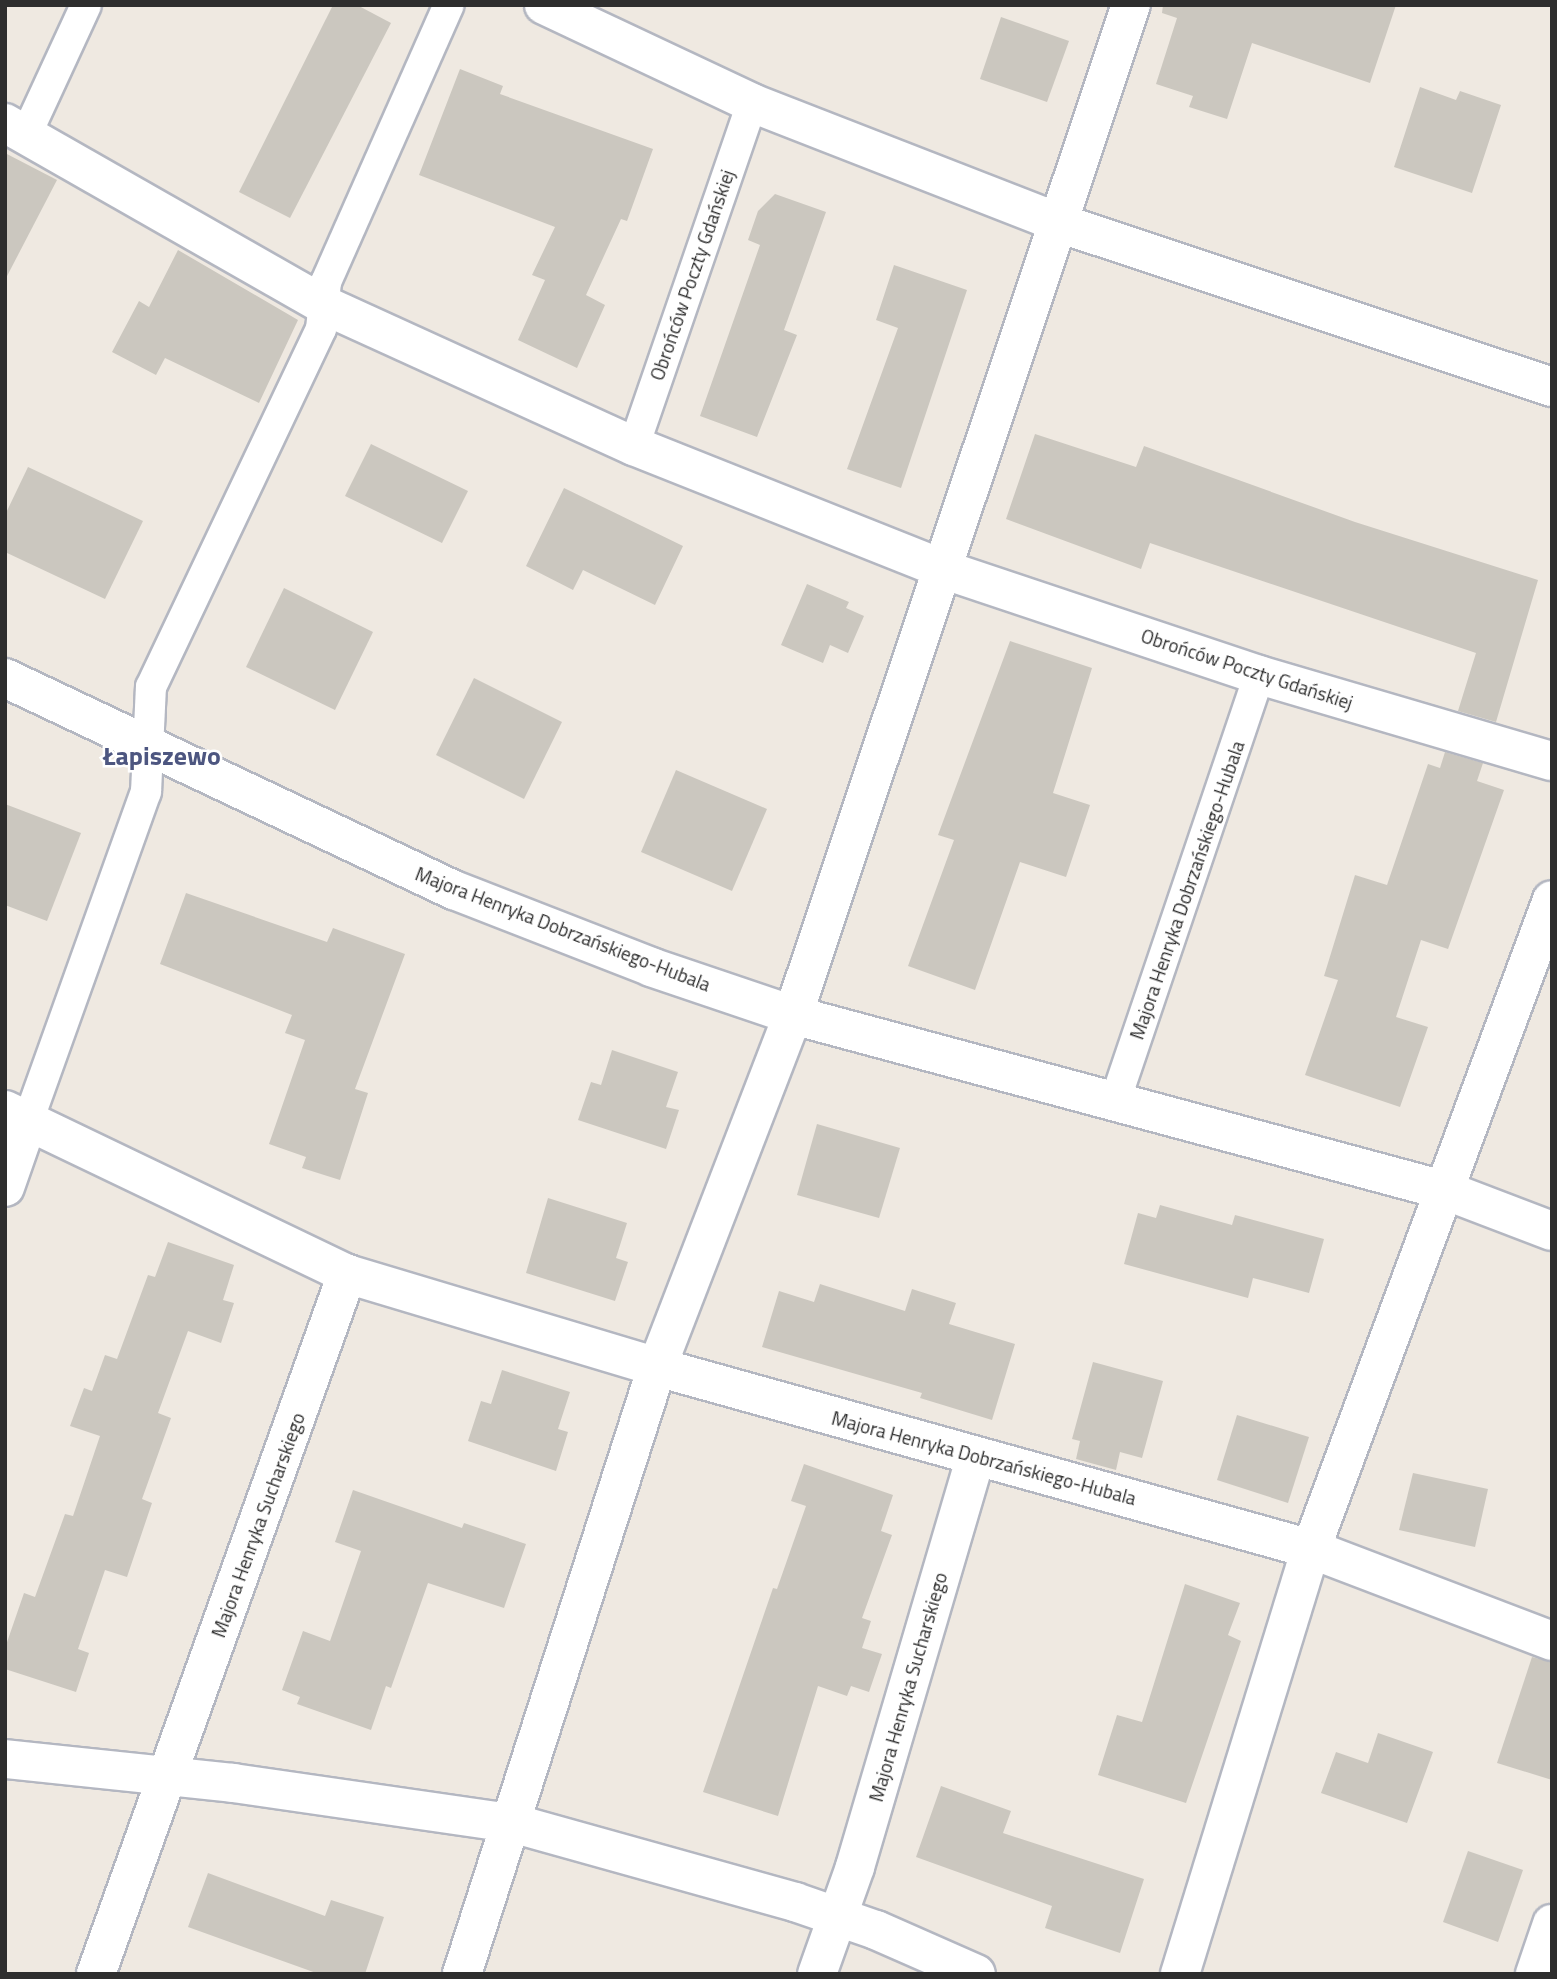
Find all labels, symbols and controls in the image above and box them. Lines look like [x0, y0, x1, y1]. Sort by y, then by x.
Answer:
street label: Obrońców Poczty Gdańskiej [645, 167, 739, 383]
street label: Obrońców Poczty Gdańskiej [1138, 624, 1356, 714]
street label: Majora Henryka Dobrzańskiego-Hubala [1125, 738, 1249, 1042]
district label: Łapiszewo [103, 740, 221, 772]
street label: Majora Henryka Dobrzańskiego-Hubala [412, 862, 714, 996]
street label: Majora Henryka Dobrzańskiego-Hubala [829, 1406, 1139, 1510]
street label: Majora Henryka Sucharskiego [207, 1410, 309, 1640]
street label: Majora Henryka Sucharskiego [864, 1570, 952, 1804]

